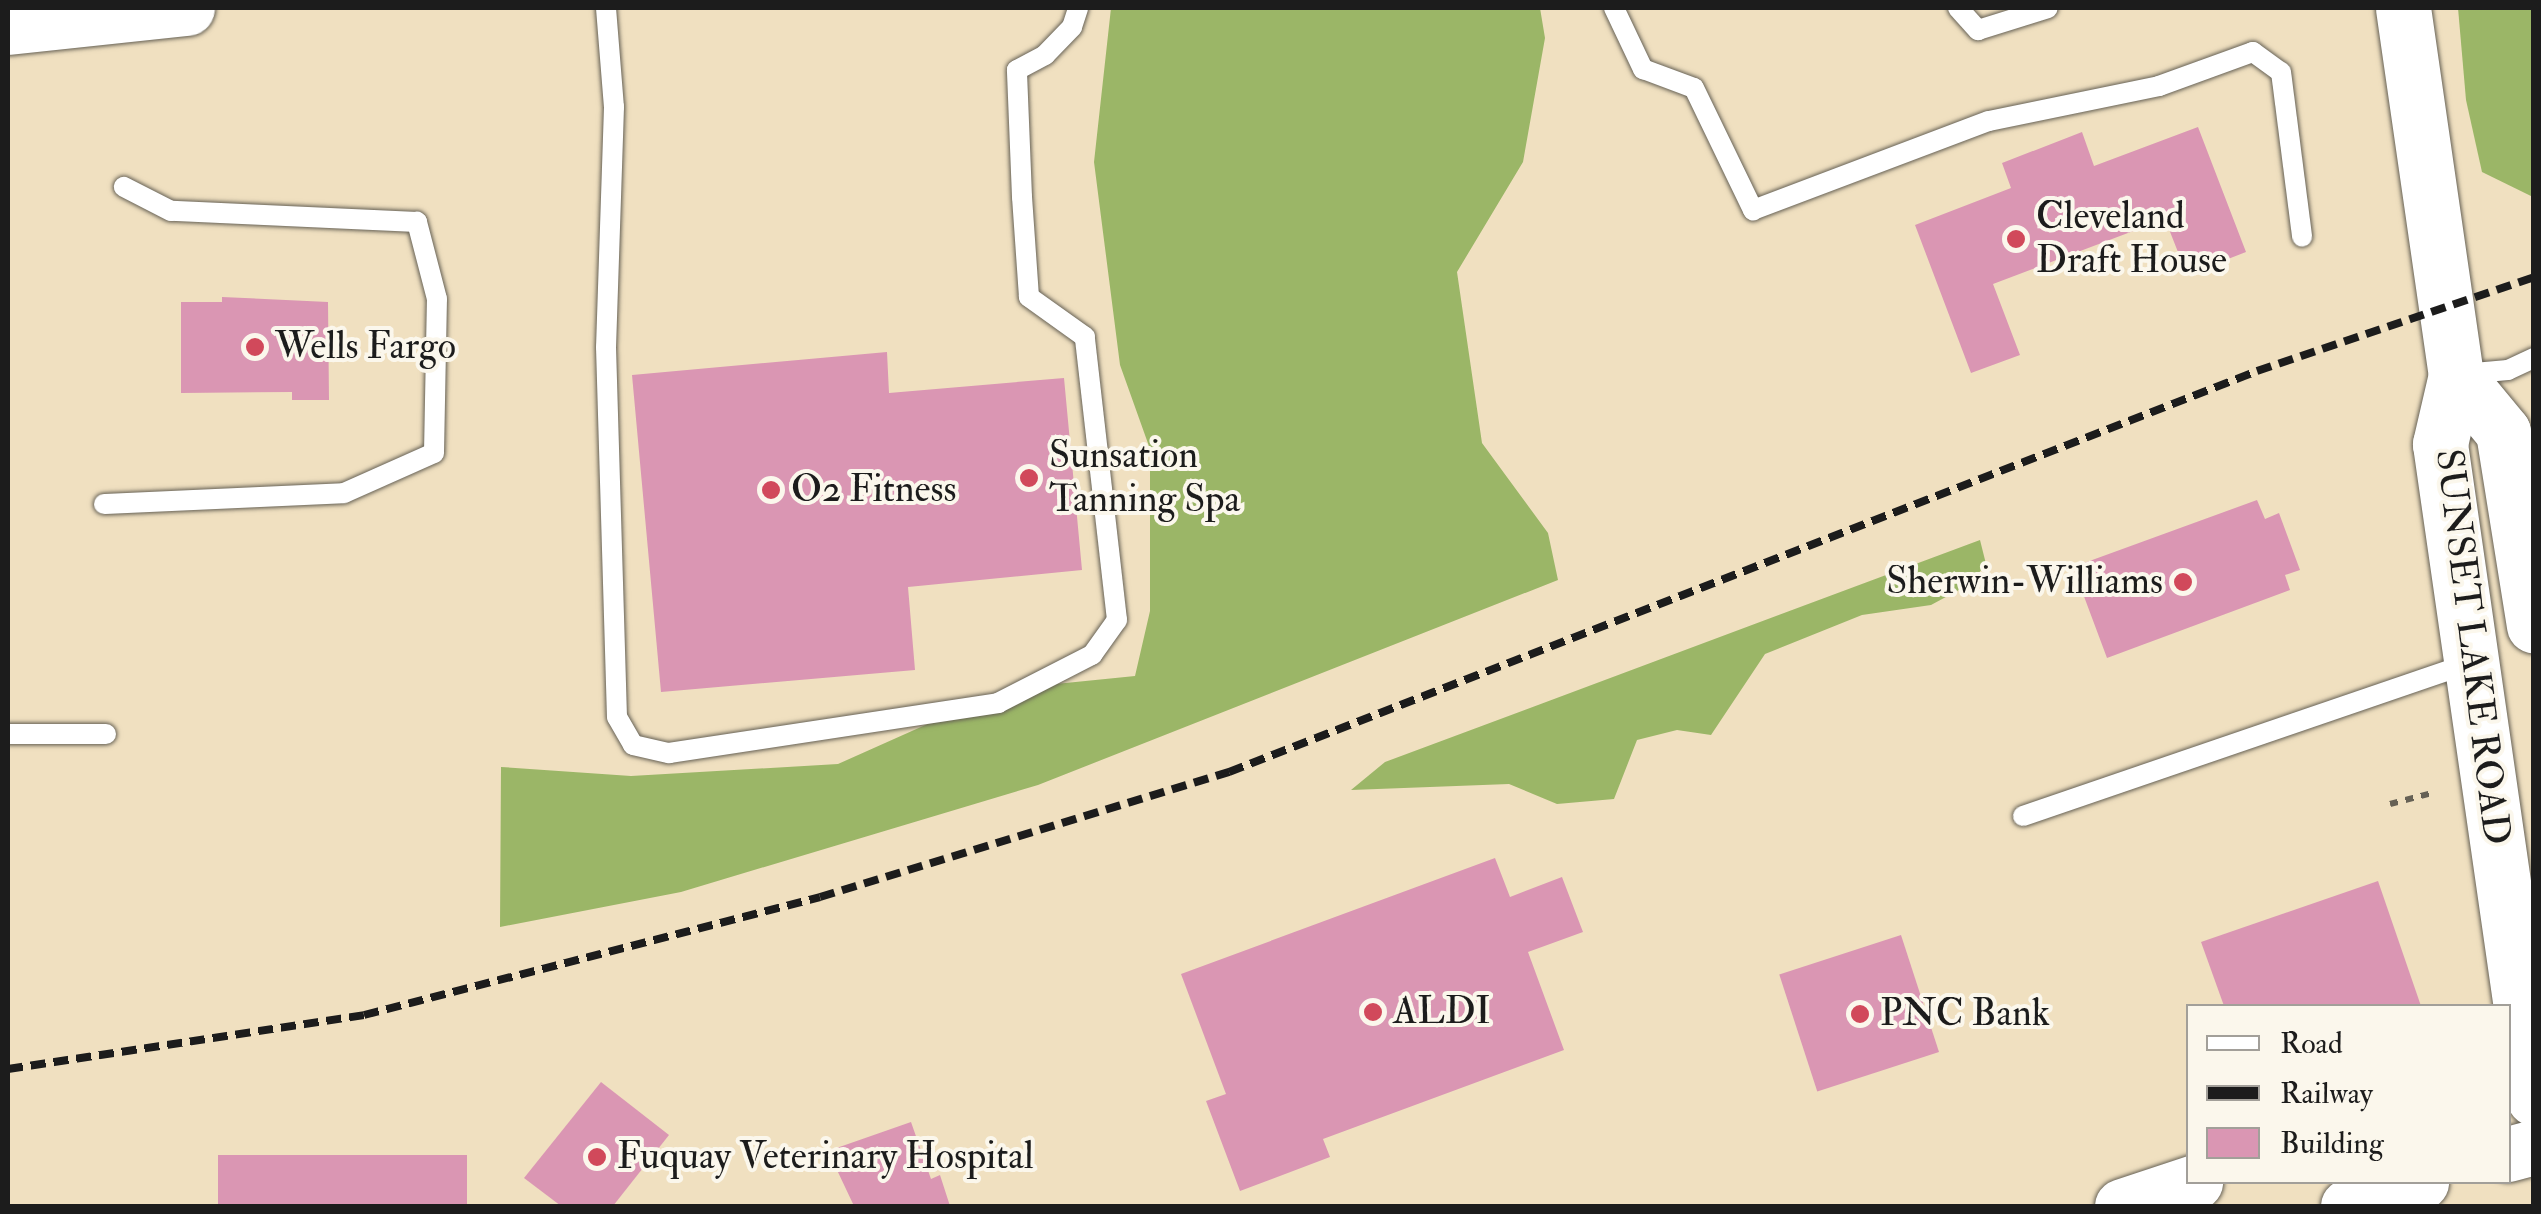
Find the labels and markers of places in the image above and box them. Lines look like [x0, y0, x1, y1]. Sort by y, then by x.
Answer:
place label: Cleveland Draft House [2036, 194, 2227, 284]
marker: Cleveland Draft House [2005, 228, 2027, 250]
place label: Wells Fargo [275, 324, 456, 370]
marker: Wells Fargo [244, 336, 266, 358]
place label: Sunsation Tanning Spa [1049, 433, 1240, 522]
place label: O2 Fitness [791, 467, 956, 513]
marker: Sunsation Tanning Spa [1018, 467, 1040, 489]
marker: O2 Fitness [760, 479, 782, 501]
place label: Sherwin-Williams [1886, 559, 2163, 605]
marker: Sherwin-Williams [2172, 571, 2194, 593]
place label: ALDI [1393, 989, 1491, 1035]
place label: PNC Bank [1880, 991, 2050, 1037]
marker: ALDI [1362, 1001, 1384, 1023]
marker: PNC Bank [1849, 1003, 1871, 1025]
place label: Fuquay Veterinary Hospital [617, 1134, 1034, 1180]
marker: Fuquay Veterinary Hospital [586, 1146, 608, 1168]

